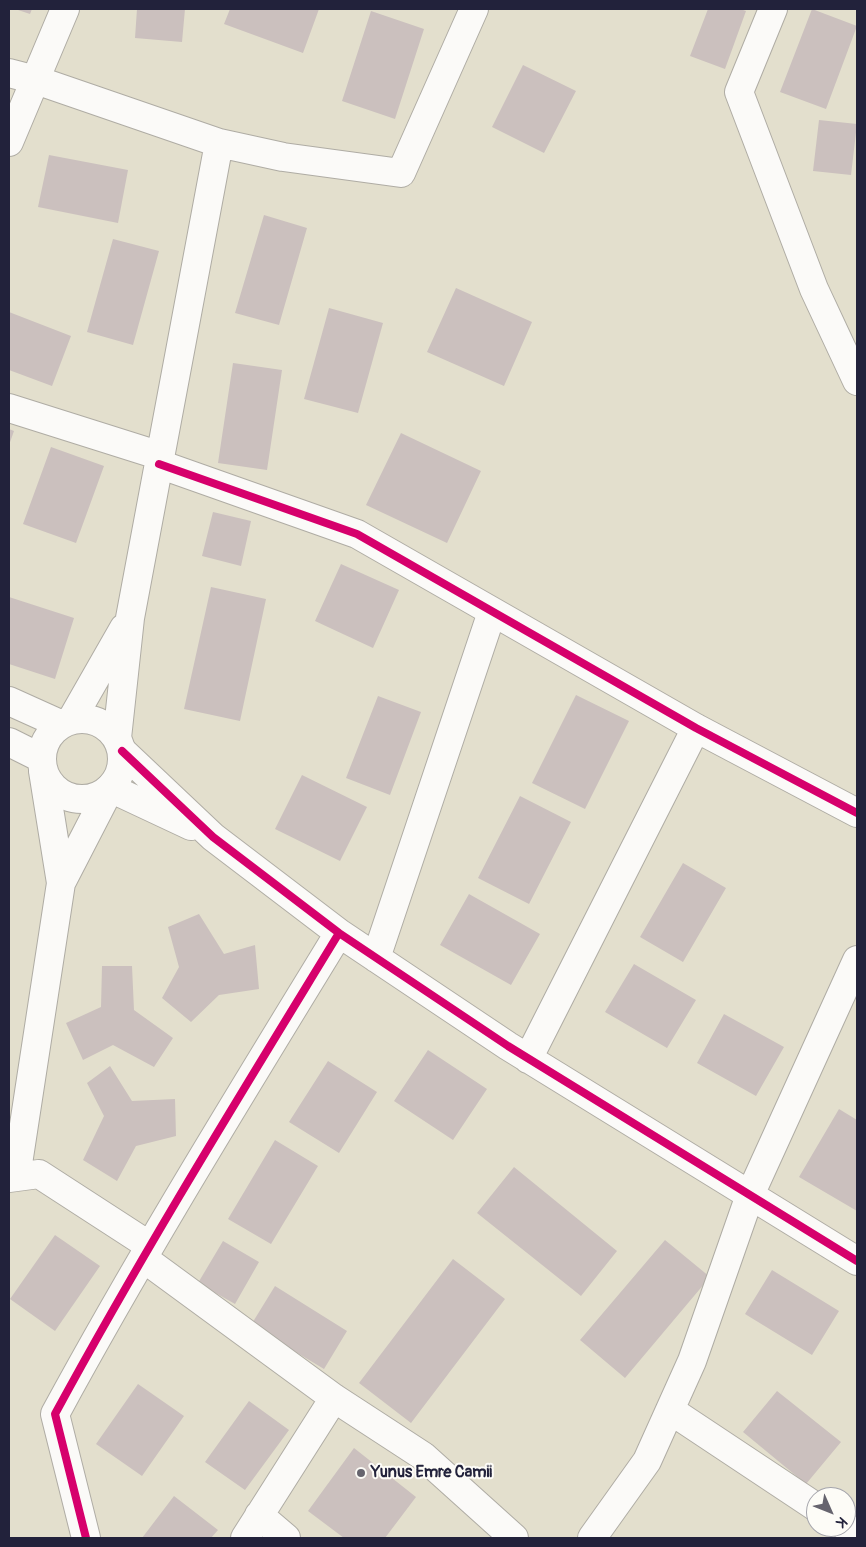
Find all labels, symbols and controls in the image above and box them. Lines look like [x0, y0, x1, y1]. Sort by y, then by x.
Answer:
place label: Yunus Emre Camii [371, 1463, 492, 1483]
marker: Yunus Emre Camii [355, 1467, 367, 1479]
north arrow [806, 1487, 856, 1537]
text: K [832, 1513, 850, 1531]

